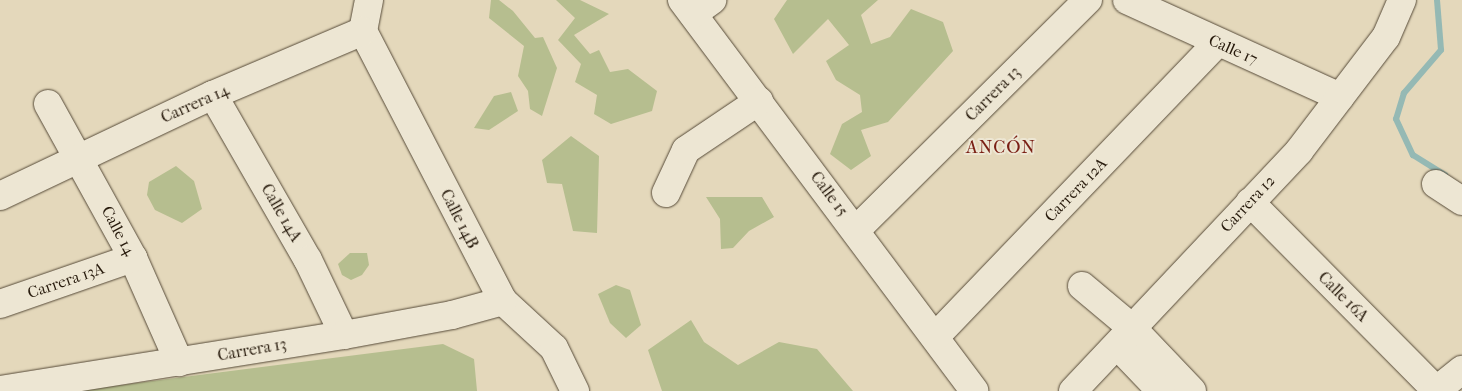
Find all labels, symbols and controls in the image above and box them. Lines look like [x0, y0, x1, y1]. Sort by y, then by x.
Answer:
street label: Calle 17 [1205, 31, 1261, 69]
street label: Carrera 13 [962, 63, 1024, 125]
street label: Carrera 14 [158, 81, 232, 127]
district label: ANCÓN [965, 137, 1037, 159]
street label: Carrera 12A [1041, 154, 1111, 226]
street label: Calle 15 [806, 168, 852, 220]
street label: Carrera 12 [1217, 171, 1279, 237]
street label: Calle 14A [257, 181, 305, 245]
street label: Calle 14B [436, 186, 482, 252]
street label: Calle 14 [97, 203, 139, 259]
street label: Carrera 13A [25, 259, 107, 303]
street label: Calle 16A [1314, 268, 1372, 326]
street label: Carrera 13 [216, 335, 288, 365]

